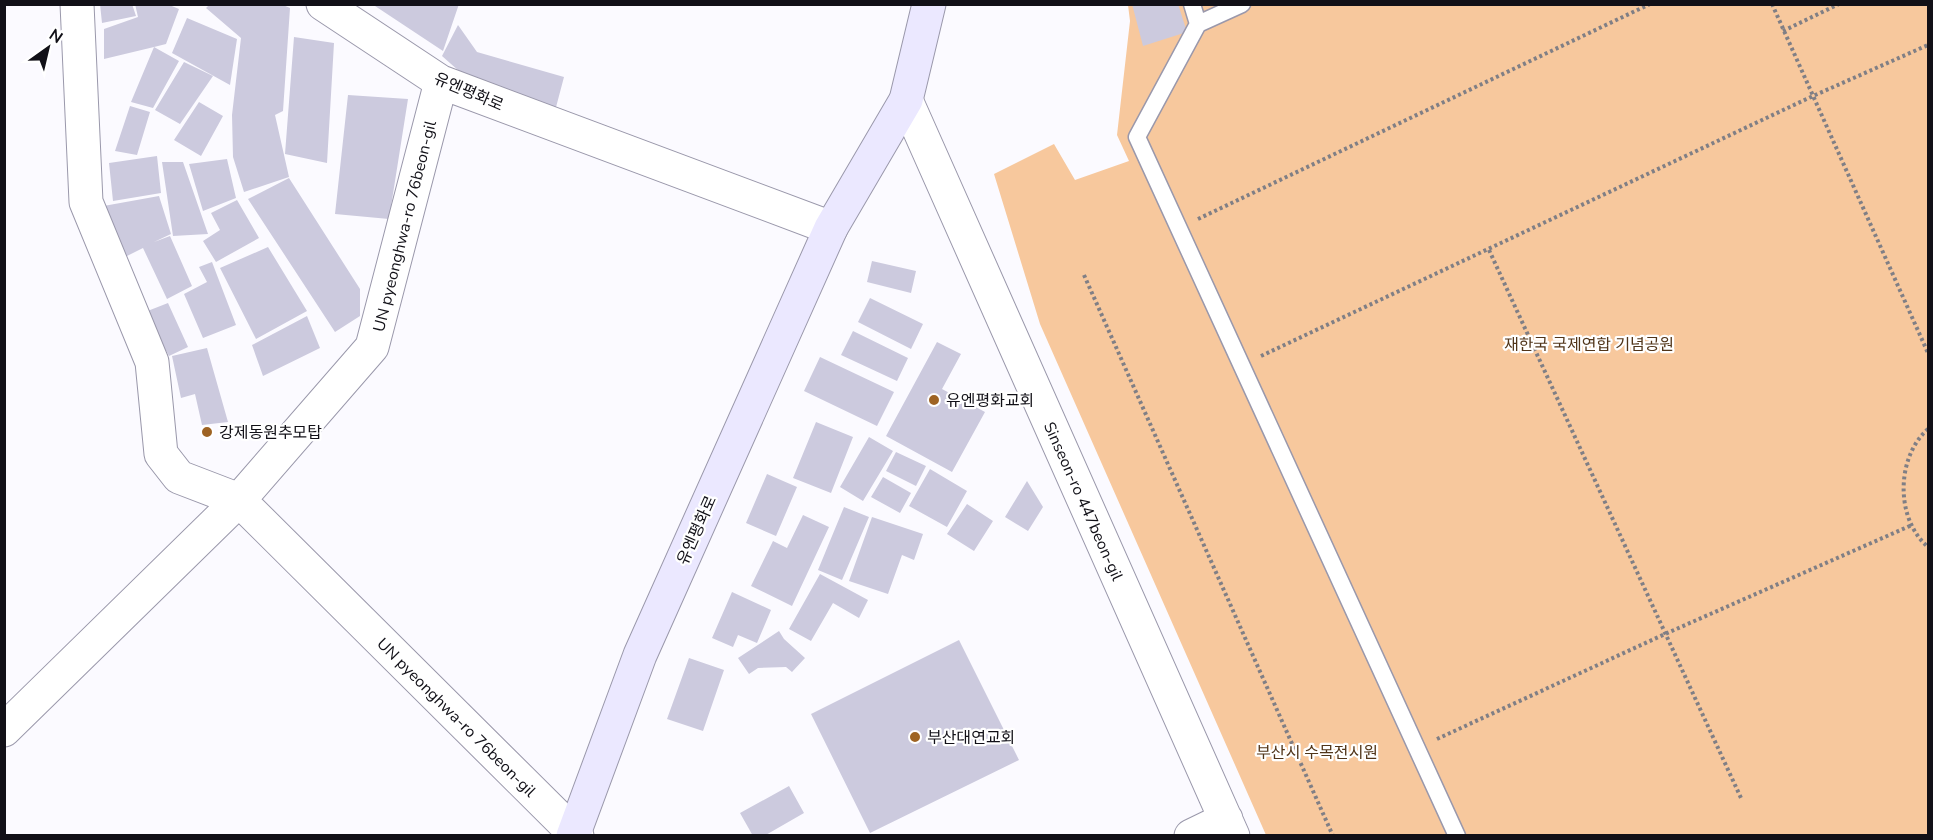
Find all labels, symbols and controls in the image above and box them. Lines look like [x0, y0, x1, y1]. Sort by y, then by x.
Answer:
north arrow [18, 18, 78, 78]
text: N [45, 24, 67, 49]
street label: 유엔평화로 [430, 67, 507, 117]
street label: UN pyeonghwa-ro 76beon-gil [368, 118, 442, 334]
park label: 재한국 국제연합 기념공원 [1504, 334, 1674, 356]
place label: 유엔평화교회 [946, 390, 1034, 412]
marker: 유엔평화교회 [927, 393, 941, 407]
street label: Sinseon-ro 447beon-gil [1038, 418, 1128, 585]
place label: 강제동원추모탑 [219, 422, 322, 444]
marker: 강제동원추모탑 [200, 425, 214, 439]
street label: 유엔평화로 [672, 492, 722, 569]
street label: UN pyeonghwa-ro 76beon-gil [372, 633, 541, 802]
place label: 부산대연교회 [927, 727, 1015, 749]
marker: 부산대연교회 [908, 730, 922, 744]
park label: 부산시 수목전시원 [1256, 742, 1378, 764]

